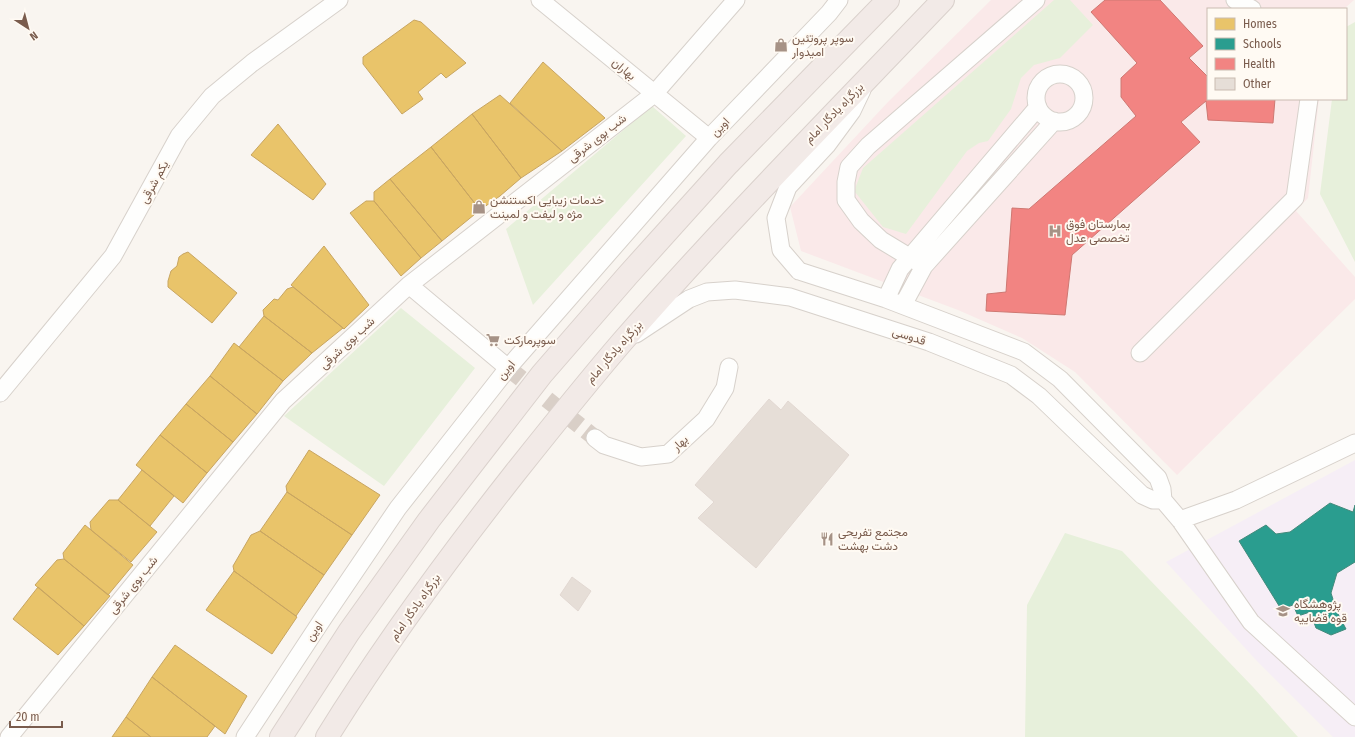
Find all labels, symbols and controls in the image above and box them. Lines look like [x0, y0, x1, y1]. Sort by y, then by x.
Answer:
north arrow [8, 8, 48, 48]
legend [1207, 8, 1347, 100]
text: Homes [1243, 17, 1277, 31]
text: N [27, 28, 40, 43]
place label: سوپر پروتئین امیدوار [791, 31, 854, 60]
shop icon: سوپر پروتئین امیدوار [773, 37, 789, 53]
text: Schools [1243, 37, 1281, 51]
street label: بهاران [609, 55, 639, 84]
text: Health [1243, 57, 1275, 71]
text: Other [1243, 77, 1272, 91]
street label: بزرگراه یادگار امام [802, 80, 867, 147]
street label: شب بوی شرقی [565, 111, 630, 166]
street label: اوین [708, 115, 733, 140]
street label: یکم شرقی [137, 158, 172, 206]
place label: خدمات زیبایی اکستنشن مژه و لیفت و لمینت [490, 193, 604, 222]
shop icon: خدمات زیبایی اکستنشن مژه و لیفت و لمینت [471, 199, 487, 215]
place label: یمارستان فوق تخصصی عدل [1066, 217, 1130, 246]
hospital icon: یمارستان فوق تخصصی عدل [1047, 223, 1063, 239]
street label: شب بوی شرقی [317, 314, 378, 373]
street label: بزرگراه یادگار امام [583, 318, 646, 387]
street label: قدوسی [890, 324, 928, 349]
supermarket icon: سوپرمارکت [485, 332, 501, 348]
place label: سوپرمارکت [504, 333, 556, 348]
street label: اوین [494, 357, 519, 383]
street label: بهار [668, 432, 692, 455]
place label: مجتمع تفریحی دشت بهشت [838, 525, 908, 554]
restaurant icon: مجتمع تفریحی دشت بهشت [819, 531, 835, 547]
street label: شب بوی شرقی [105, 553, 161, 617]
street label: بزرگراه یادگار امام [387, 571, 444, 644]
place label: پژوهشگاه قوه قضاییه [1294, 597, 1347, 626]
school or university icon: پژوهشگاه قوه قضاییه [1275, 603, 1291, 619]
street label: اوین [302, 618, 326, 644]
scale bar [10, 703, 62, 729]
text: 20 m [16, 710, 40, 724]

